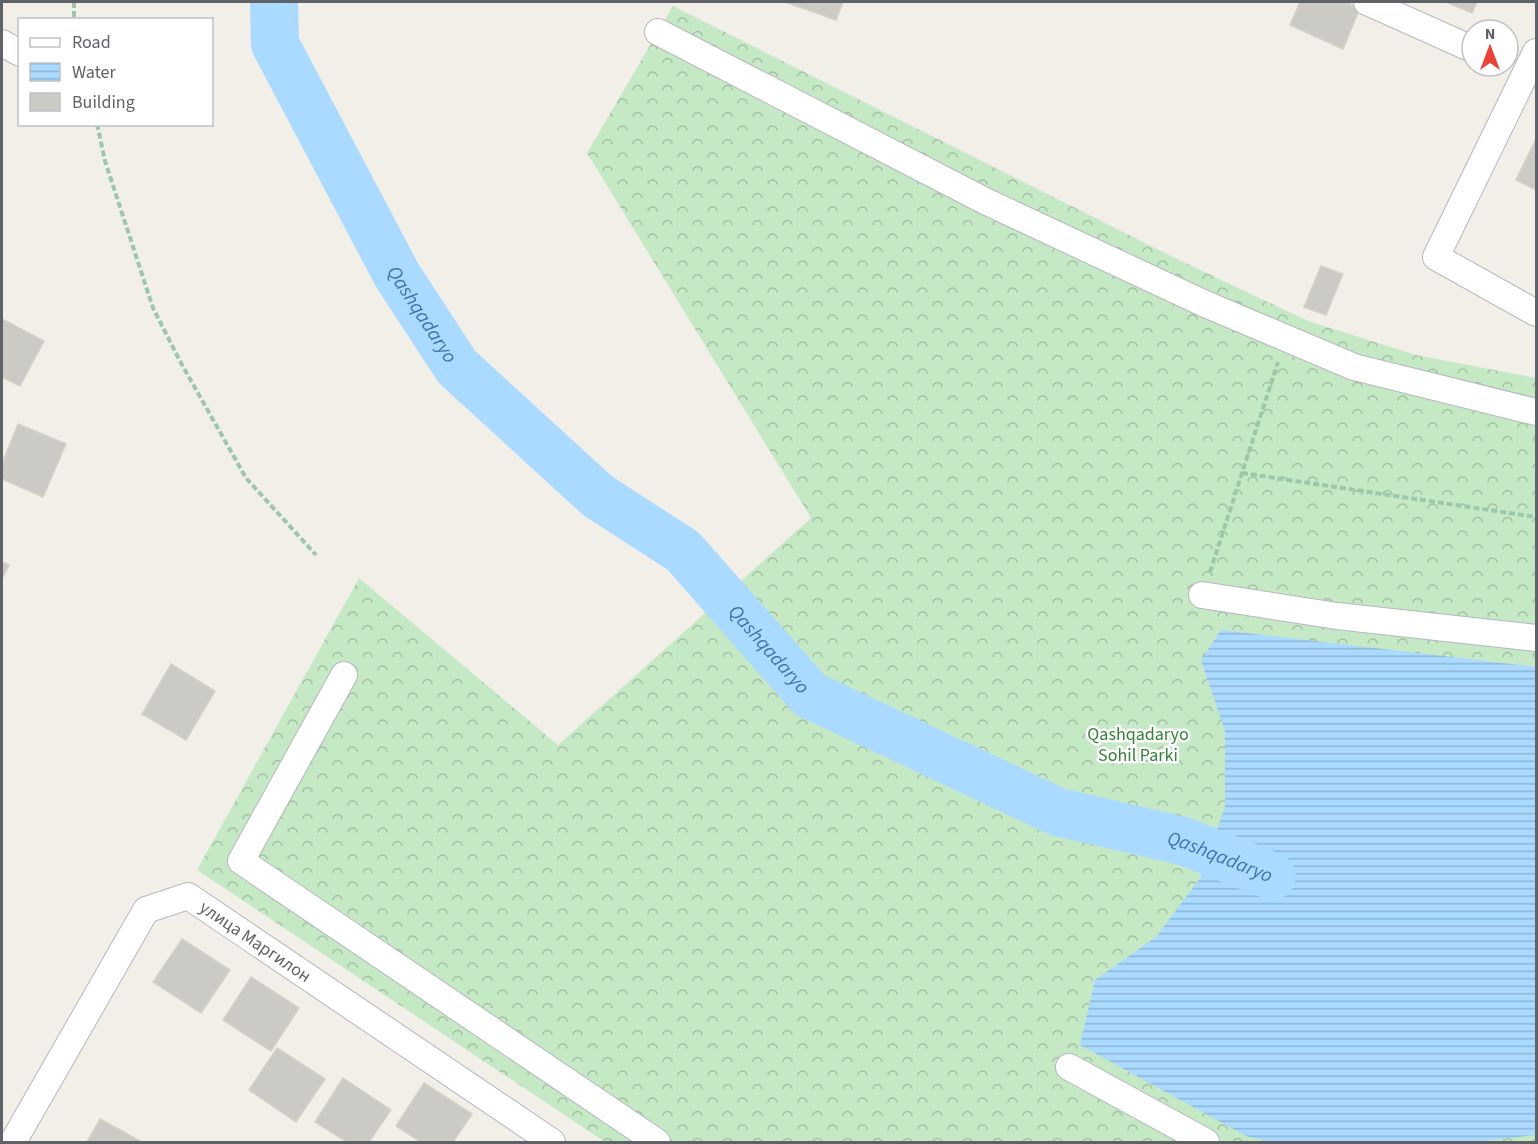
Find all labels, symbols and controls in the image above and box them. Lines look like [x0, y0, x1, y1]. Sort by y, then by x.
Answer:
legend [18, 18, 213, 126]
north arrow [1460, 18, 1520, 78]
text: N [1485, 23, 1495, 45]
text: Road [72, 30, 111, 55]
text: Water [72, 60, 116, 85]
text: Building [72, 90, 135, 115]
water label: Qashqadaryo [380, 261, 464, 369]
water label: Qashqadaryo [721, 599, 816, 700]
park label: Qashqadaryo Sohil Parki [1087, 722, 1189, 768]
water label: Qashqadaryo [1165, 825, 1277, 890]
street label: улица Маргилон [194, 895, 316, 989]

